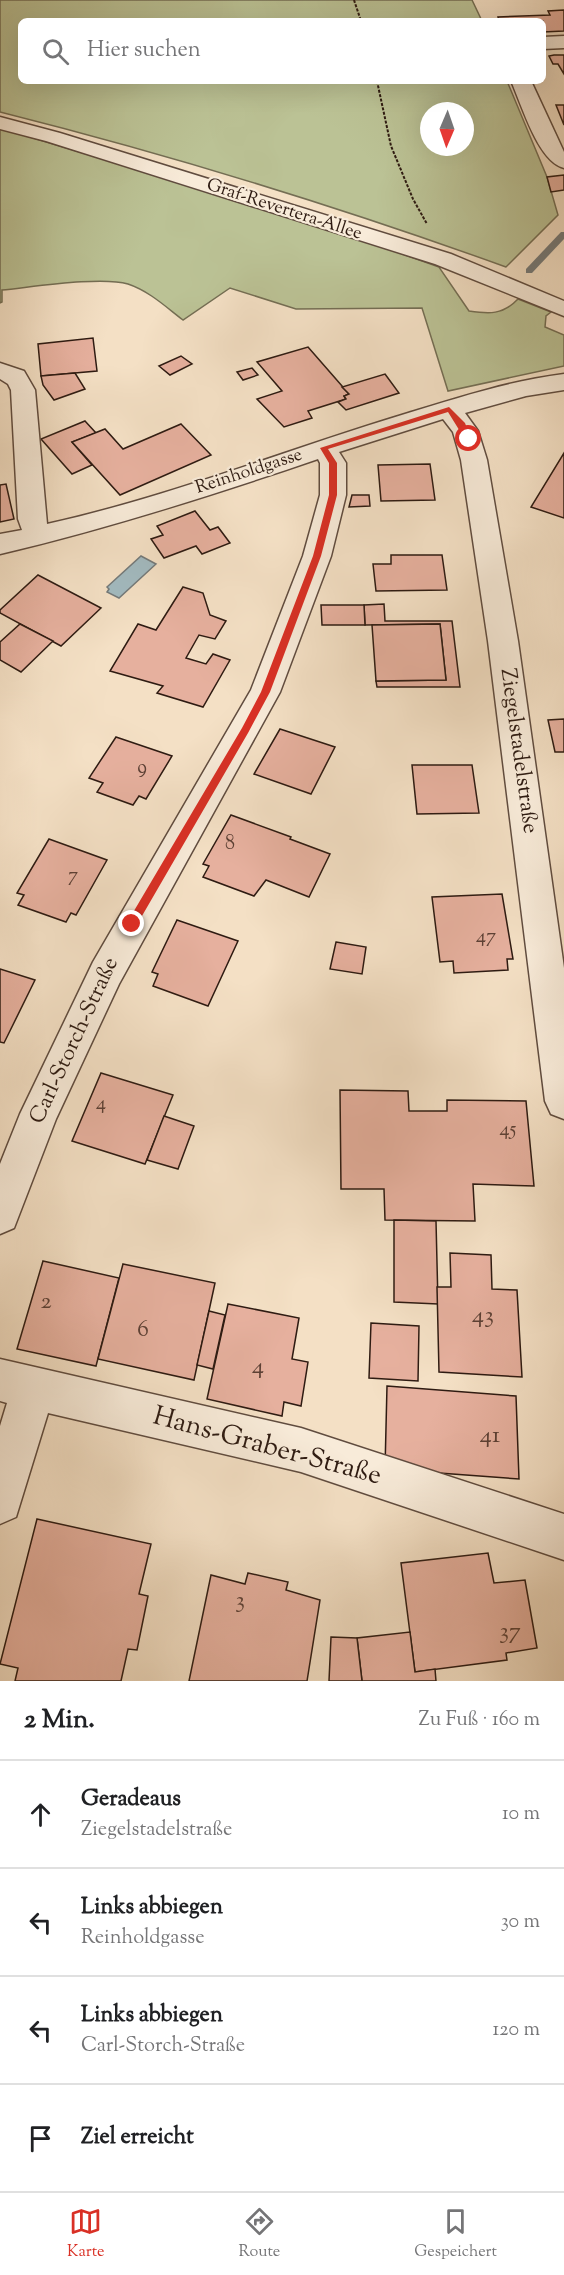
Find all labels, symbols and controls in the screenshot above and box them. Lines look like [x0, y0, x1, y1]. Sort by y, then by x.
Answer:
search box [18, 18, 546, 84]
icon: search [39, 35, 72, 68]
text: Hier suchen [87, 35, 201, 67]
north arrow [420, 102, 474, 156]
street label: Graf-Revertera-Allee [203, 173, 365, 247]
route start [455, 425, 481, 451]
street label: Reinholdgasse [192, 442, 306, 502]
street label: Ziegelstadelstraße [491, 666, 545, 836]
house number: 9 [137, 754, 147, 783]
house number: 8 [225, 830, 235, 859]
house number: 7 [68, 862, 78, 891]
route end [118, 910, 144, 936]
house number: 47 [476, 923, 496, 952]
street label: Carl-Storch-Straße [22, 952, 128, 1130]
house number: 4 [96, 1090, 106, 1119]
house number: 45 [500, 1116, 517, 1145]
house number: 2 [40, 1285, 52, 1319]
house number: 43 [472, 1299, 494, 1333]
house number: 6 [137, 1313, 149, 1347]
house number: 4 [252, 1350, 264, 1384]
street label: Hans-Graber-Straße [148, 1398, 386, 1496]
house number: 41 [480, 1419, 500, 1453]
house number: 3 [235, 1584, 245, 1618]
house number: 37 [499, 1615, 521, 1649]
text: 2 Min. [24, 1702, 95, 1739]
text: Zu Fuß · 160 m [418, 1706, 540, 1735]
text: Geradeaus [81, 1784, 181, 1816]
icon: ahead [24, 1798, 57, 1831]
text: 10 m [502, 1800, 540, 1829]
text: Ziegelstadelstraße [81, 1816, 232, 1845]
text: Links abbiegen [81, 1892, 223, 1924]
icon: left [24, 1906, 57, 1939]
text: 30 m [501, 1908, 540, 1937]
text: Reinholdgasse [81, 1924, 204, 1953]
text: Links abbiegen [81, 2000, 223, 2032]
icon: left [24, 2014, 57, 2047]
text: 120 m [492, 2016, 540, 2045]
text: Carl-Storch-Straße [81, 2032, 245, 2061]
icon: arrive [24, 2122, 57, 2155]
text: Ziel erreicht [81, 2122, 194, 2154]
tab: Karte [67, 2205, 105, 2264]
tab: Route [238, 2205, 280, 2264]
tab: Gespeichert [414, 2205, 497, 2264]

